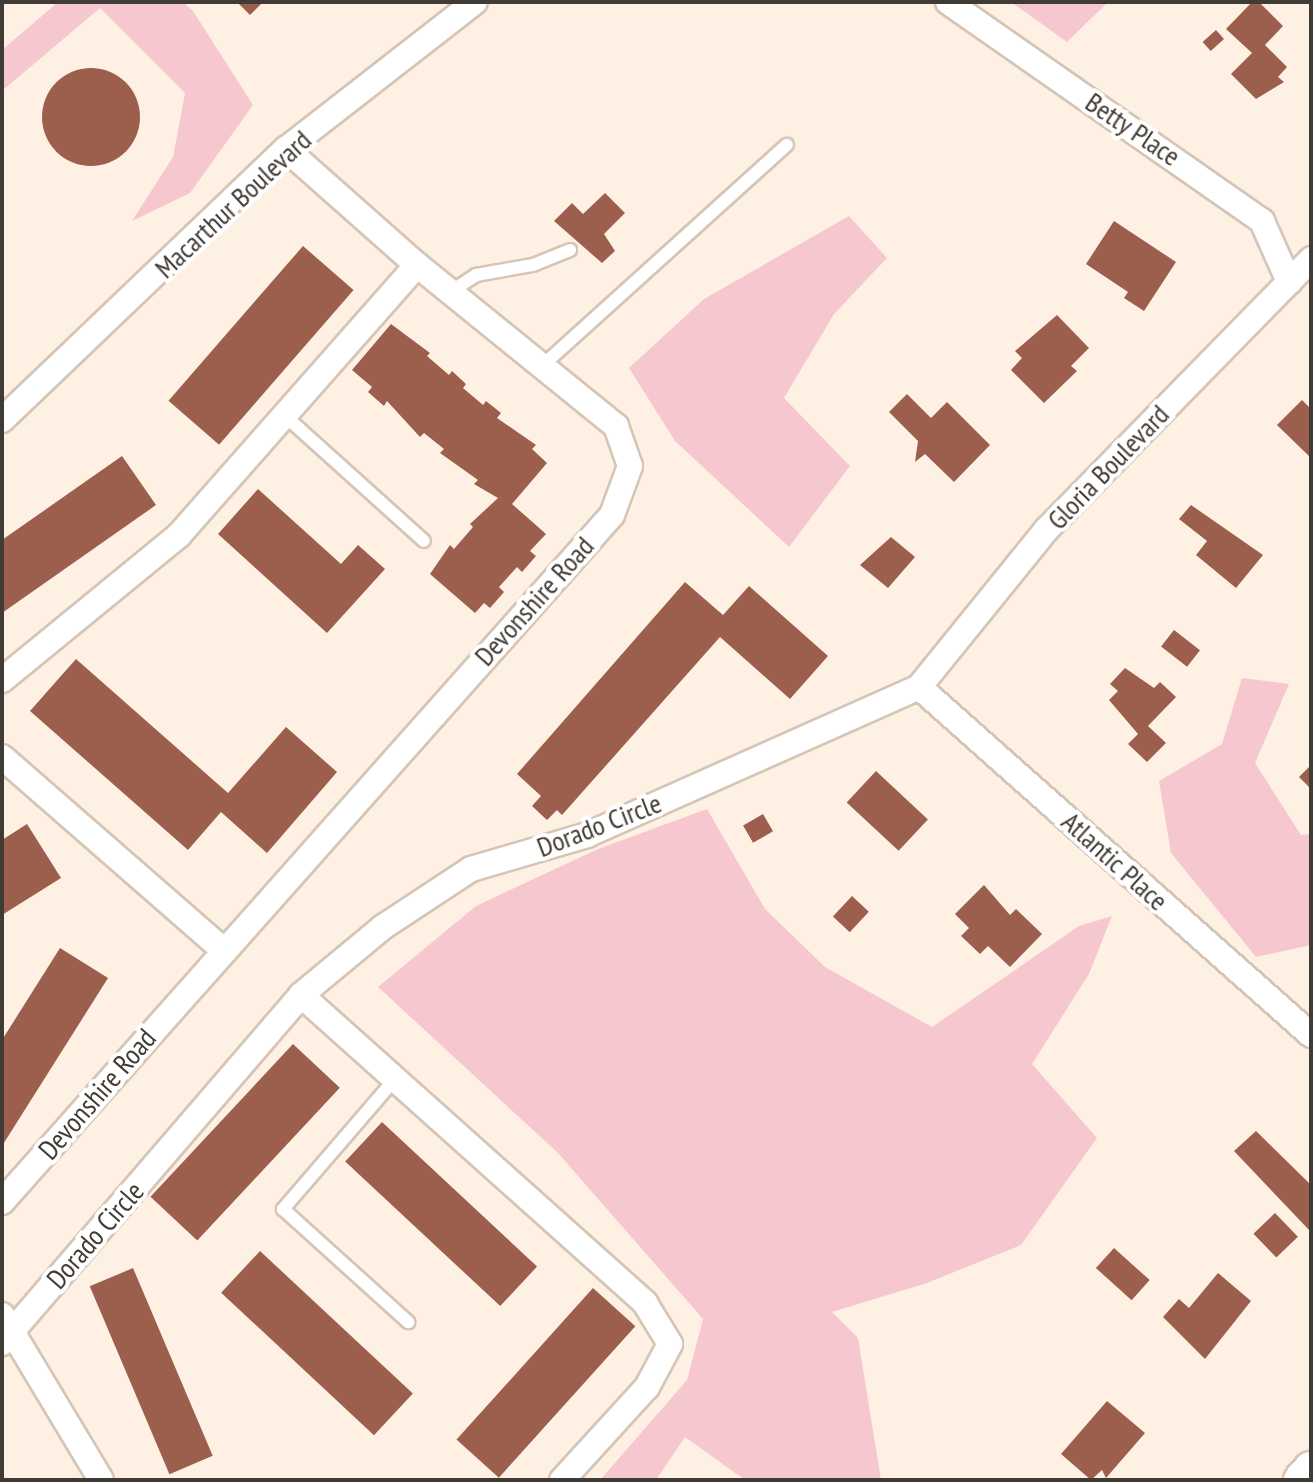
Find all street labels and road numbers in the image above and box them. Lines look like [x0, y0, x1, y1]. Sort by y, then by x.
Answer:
street label: Betty Place [1079, 85, 1187, 173]
street label: Macarthur Boulevard [148, 123, 318, 285]
street label: Gloria Boulevard [1040, 398, 1176, 536]
street label: Devonshire Road [467, 530, 601, 672]
street label: Dorado Circle [532, 786, 666, 864]
street label: Atlantic Place [1055, 804, 1175, 918]
street label: Devonshire Road [31, 1022, 163, 1166]
street label: Dorado Circle [40, 1175, 150, 1295]

